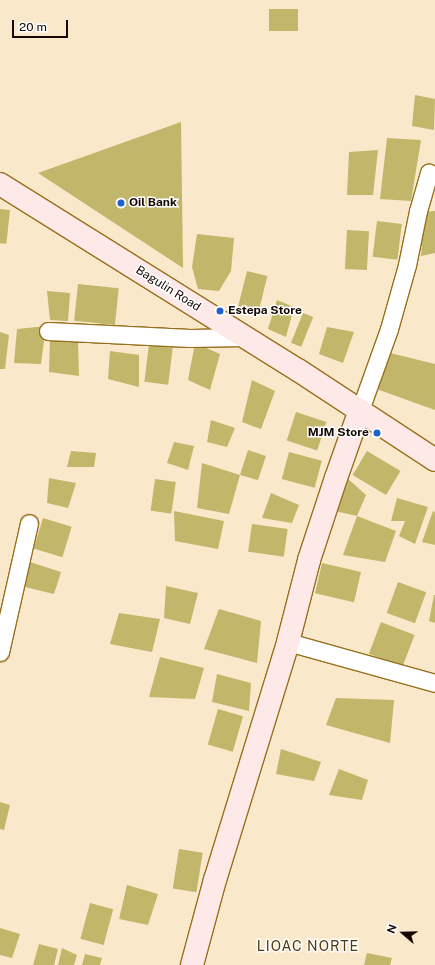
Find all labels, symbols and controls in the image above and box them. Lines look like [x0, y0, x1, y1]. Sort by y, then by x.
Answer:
scale bar [14, 12, 70, 38]
text: 20 m [19, 20, 47, 34]
place label: Oil Bank [129, 196, 177, 210]
marker: Oil Bank [116, 198, 126, 208]
street label: Bagulin Road [133, 263, 203, 315]
place label: Estepa Store [228, 304, 302, 318]
marker: Estepa Store [215, 306, 225, 316]
place label: MJM Store [308, 426, 369, 440]
marker: MJM Store [372, 428, 382, 438]
north arrow [383, 913, 423, 953]
text: N [385, 923, 399, 935]
district label: LIOAC NORTE [257, 938, 359, 954]

